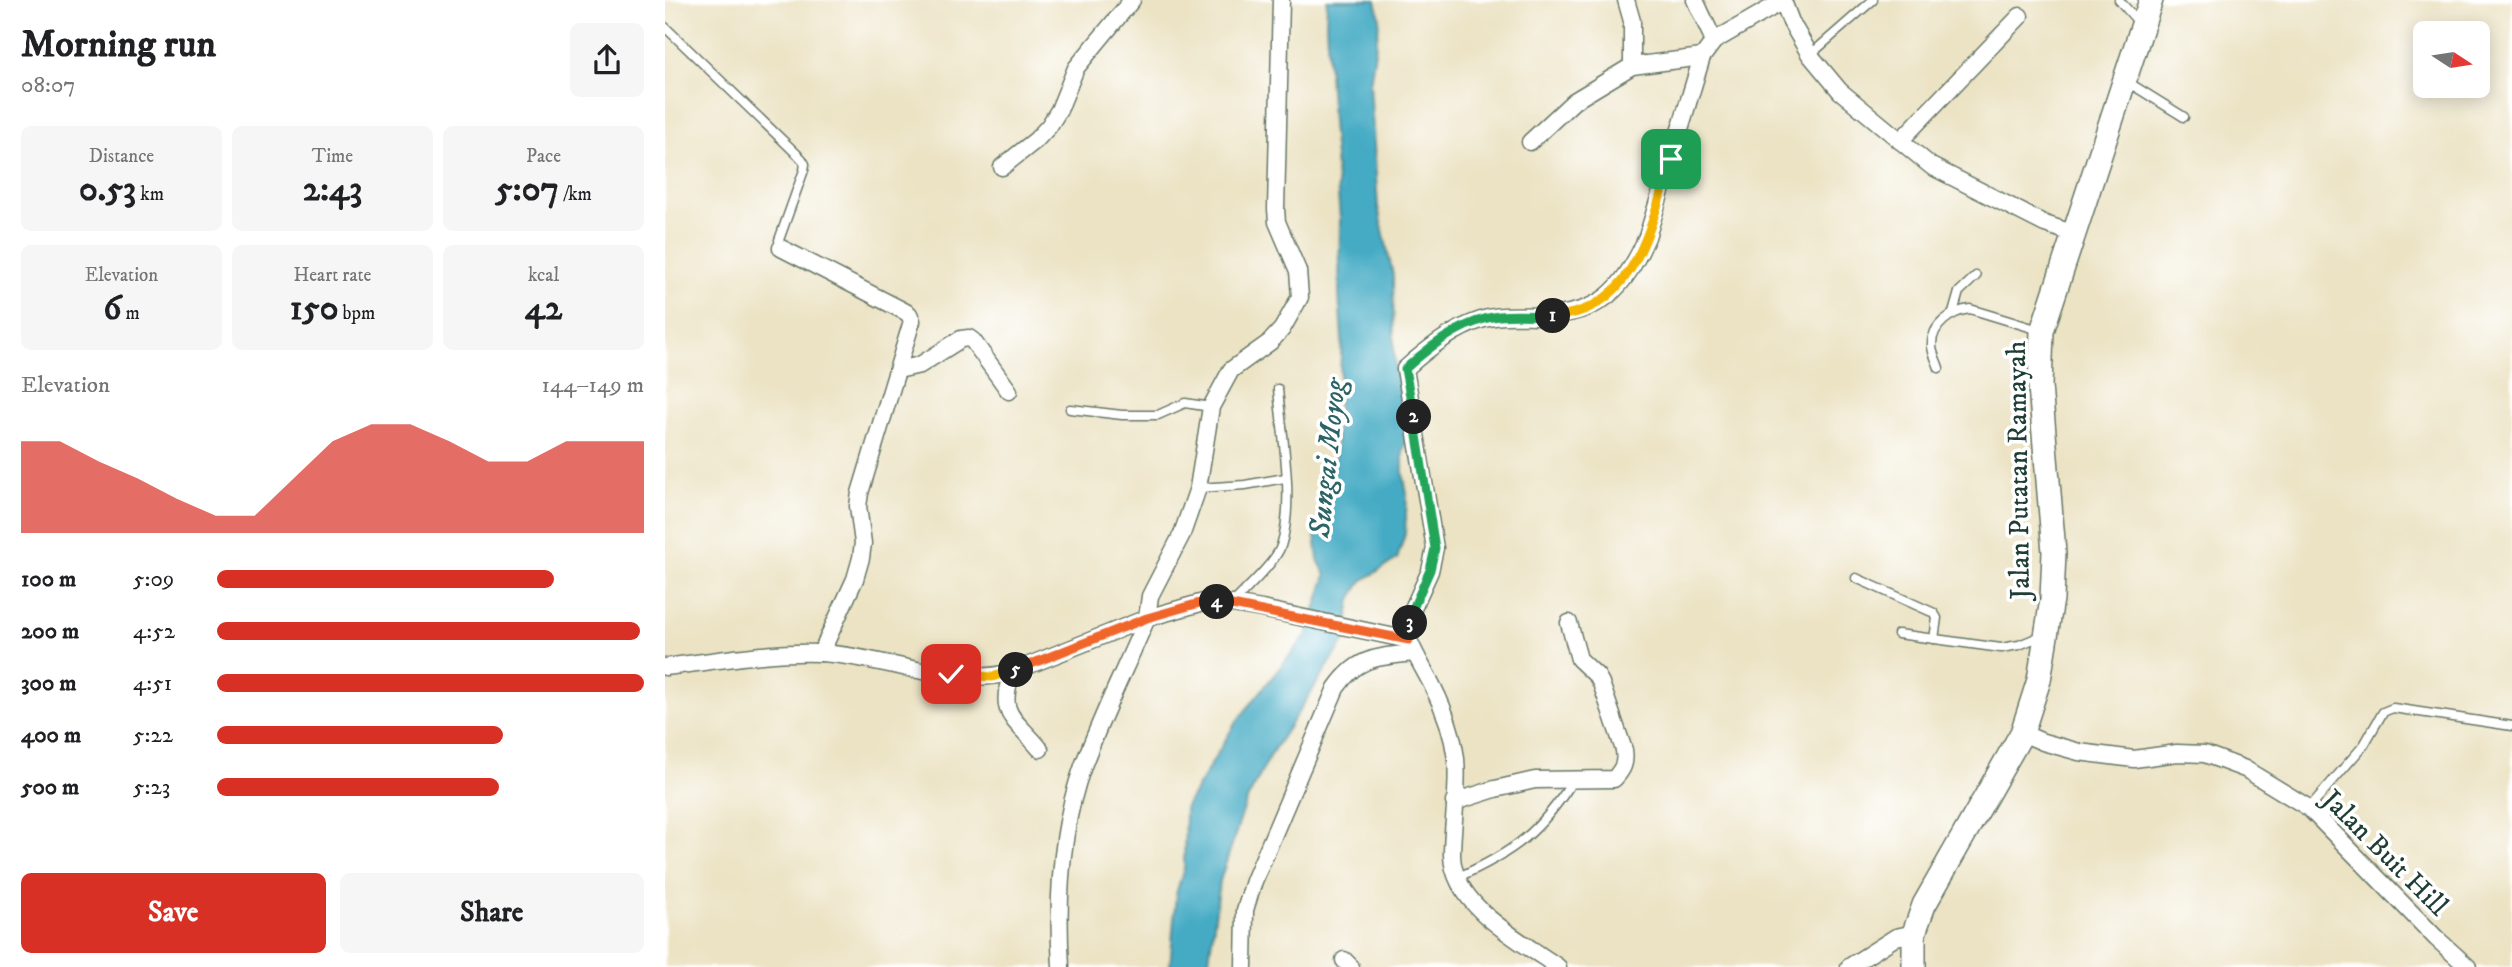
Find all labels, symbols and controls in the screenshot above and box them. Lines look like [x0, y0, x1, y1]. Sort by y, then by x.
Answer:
text: Morning run [21, 21, 216, 69]
north arrow [2413, 21, 2490, 98]
map controls [2413, 21, 2490, 98]
button: share [570, 23, 644, 97]
text: 08:07 [21, 71, 75, 100]
pin [1641, 129, 1701, 189]
icon: arrive [1652, 140, 1690, 178]
text: Distance [89, 145, 154, 168]
text: Time [312, 145, 353, 168]
text: Pace [526, 145, 561, 168]
text: 0.53 [79, 168, 136, 212]
text: 2:43 [303, 168, 362, 212]
text: 5:07 [495, 168, 559, 212]
text: km [136, 183, 164, 206]
text: /km [559, 183, 592, 206]
text: Elevation [85, 264, 158, 287]
text: Heart rate [294, 264, 371, 287]
text: kcal [528, 264, 559, 287]
text: 6 [103, 287, 121, 331]
text: 150 [290, 287, 339, 331]
text: 42 [525, 287, 562, 331]
pin: 1 [1535, 298, 1571, 334]
text: m [121, 302, 140, 325]
text: bpm [339, 302, 375, 325]
text: 1 [1549, 304, 1556, 327]
street label: Jalan Putatan Ramayah [1999, 340, 2038, 603]
text: Elevation [21, 371, 110, 400]
text: 144–149 m [542, 371, 644, 400]
water label: Sungai Moyog [1302, 374, 1355, 540]
pin: 2 [1397, 400, 1431, 434]
text: 2 [1409, 405, 1418, 428]
text: 100 m [21, 565, 76, 594]
text: 5:09 [133, 565, 174, 594]
pin: 4 [1199, 584, 1235, 620]
text: 4 [1211, 590, 1222, 613]
pin: 3 [1393, 606, 1427, 640]
text: 3 [1406, 611, 1413, 634]
text: 200 m [21, 617, 79, 646]
text: 4:52 [133, 617, 175, 646]
pin [921, 644, 981, 704]
pin: 5 [999, 652, 1033, 688]
icon: check [932, 655, 970, 693]
text: 5 [1011, 658, 1020, 681]
text: 300 m [21, 669, 77, 698]
text: 4:51 [133, 669, 172, 698]
text: 400 m [21, 721, 81, 750]
text: 5:22 [133, 721, 173, 750]
text: 500 m [21, 773, 79, 802]
text: 5:23 [133, 773, 170, 802]
street label: Jalan Buit Hill [2312, 780, 2456, 924]
button: Save [21, 873, 326, 953]
button: Share [340, 873, 644, 953]

